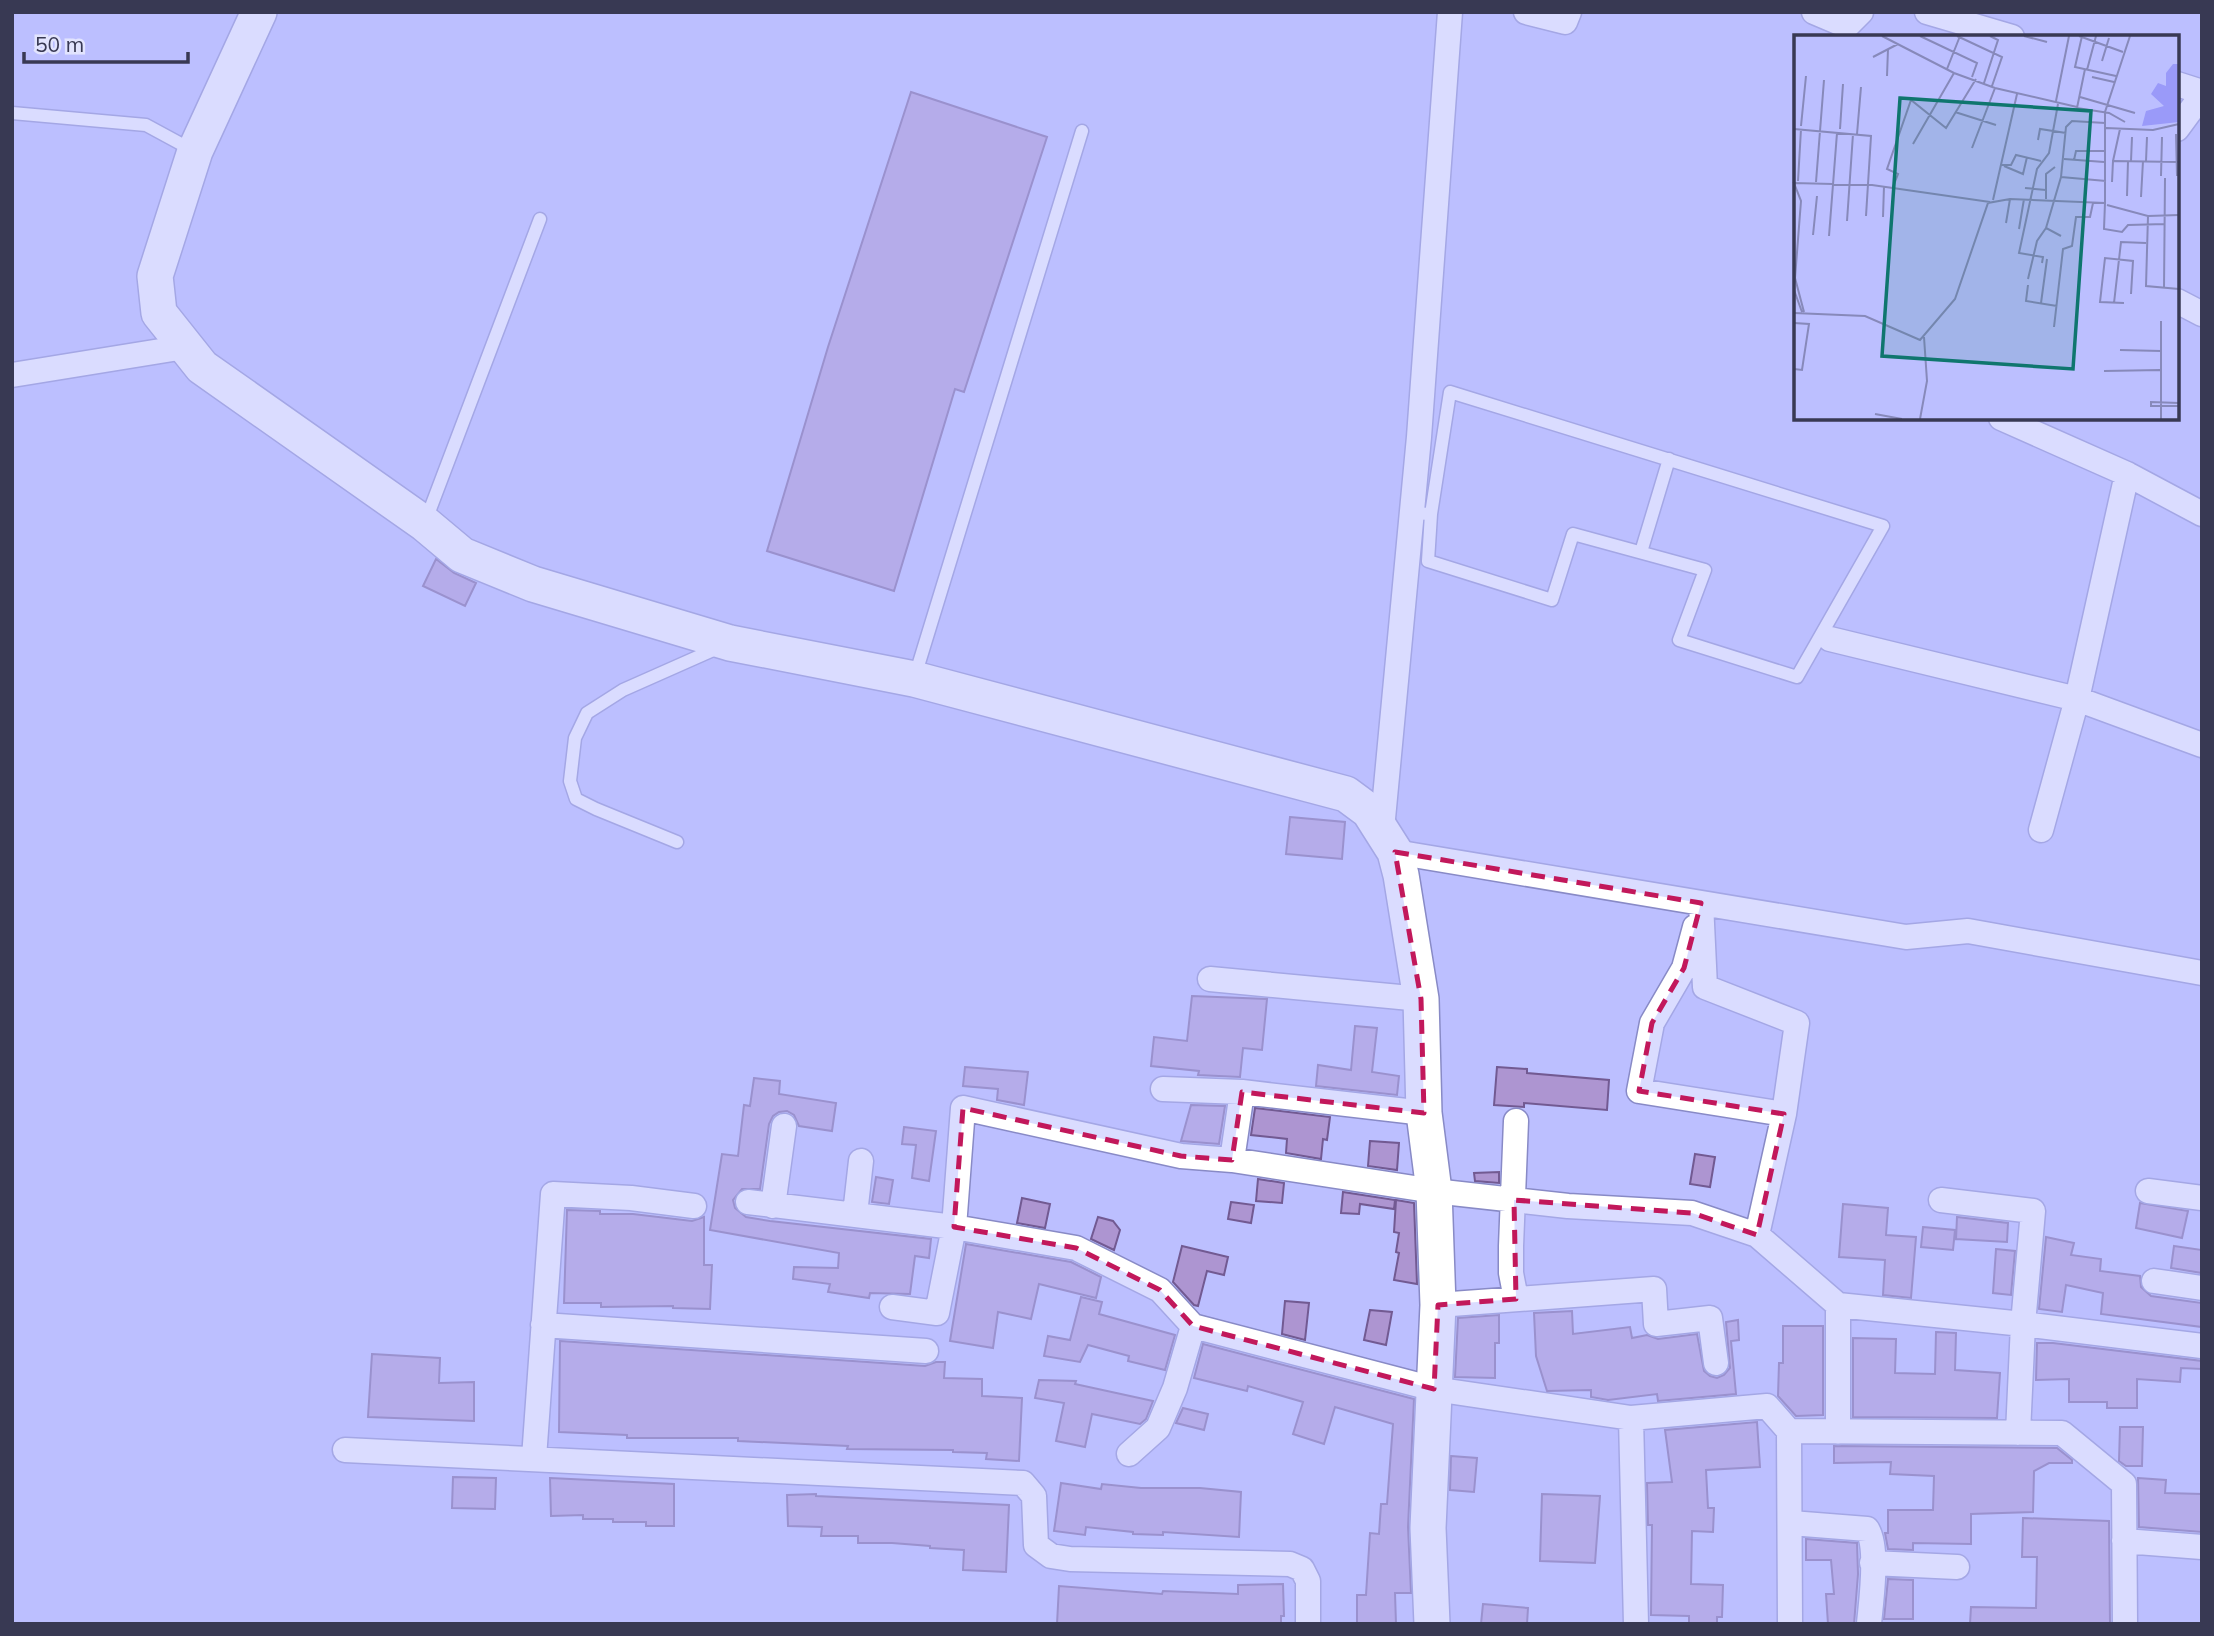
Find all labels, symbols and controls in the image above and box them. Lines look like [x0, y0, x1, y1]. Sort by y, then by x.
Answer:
scale bar [24, 21, 189, 65]
text: 50 m [35, 31, 84, 57]
inset map [1794, 35, 2179, 420]

